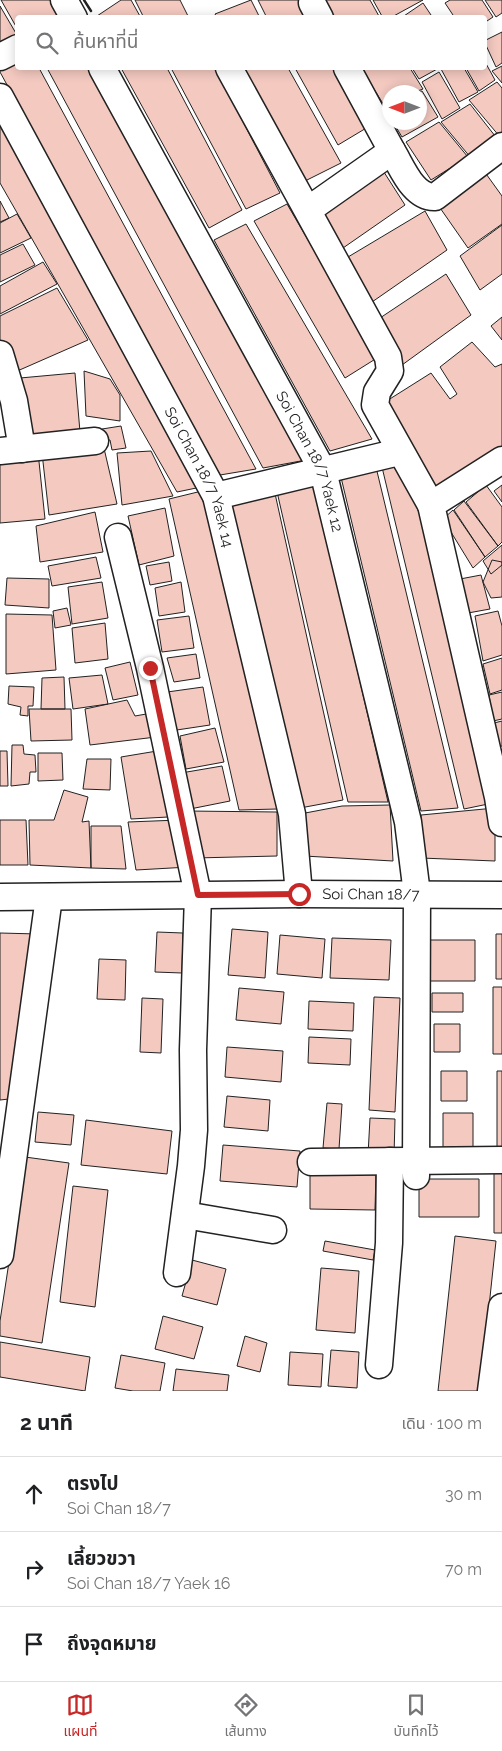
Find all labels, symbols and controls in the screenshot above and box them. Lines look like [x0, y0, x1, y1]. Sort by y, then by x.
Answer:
search box [15, 15, 487, 70]
icon: search [33, 29, 61, 57]
text: ค้นหาที่นี่ [73, 30, 138, 52]
north arrow [382, 85, 427, 130]
street label: Soi Chan 18/7 Yaek 12 [272, 388, 346, 534]
street label: Soi Chan 18/7 Yaek 14 [160, 404, 237, 549]
route end [139, 657, 162, 680]
route start [288, 883, 311, 906]
street label: Soi Chan 18/7 [322, 885, 420, 904]
text: 2 นาที [20, 1410, 73, 1435]
text: เดิน · 100 m [401, 1414, 482, 1433]
text: ตรงไป [67, 1472, 119, 1494]
icon: ahead [20, 1480, 48, 1508]
text: 30 m [445, 1485, 482, 1504]
text: Soi Chan 18/7 [67, 1499, 171, 1518]
text: เลี้ยวขวา [67, 1547, 136, 1569]
icon: right [20, 1555, 48, 1583]
text: 70 m [445, 1560, 482, 1579]
text: Soi Chan 18/7 Yaek 16 [67, 1574, 230, 1593]
icon: arrive [20, 1630, 48, 1658]
text: ถึงจุดหมาย [67, 1632, 157, 1654]
tab: แผนที่ [63, 1691, 98, 1742]
tab: เส้นทาง [224, 1691, 267, 1742]
tab: บันทึกไว้ [394, 1691, 439, 1742]

